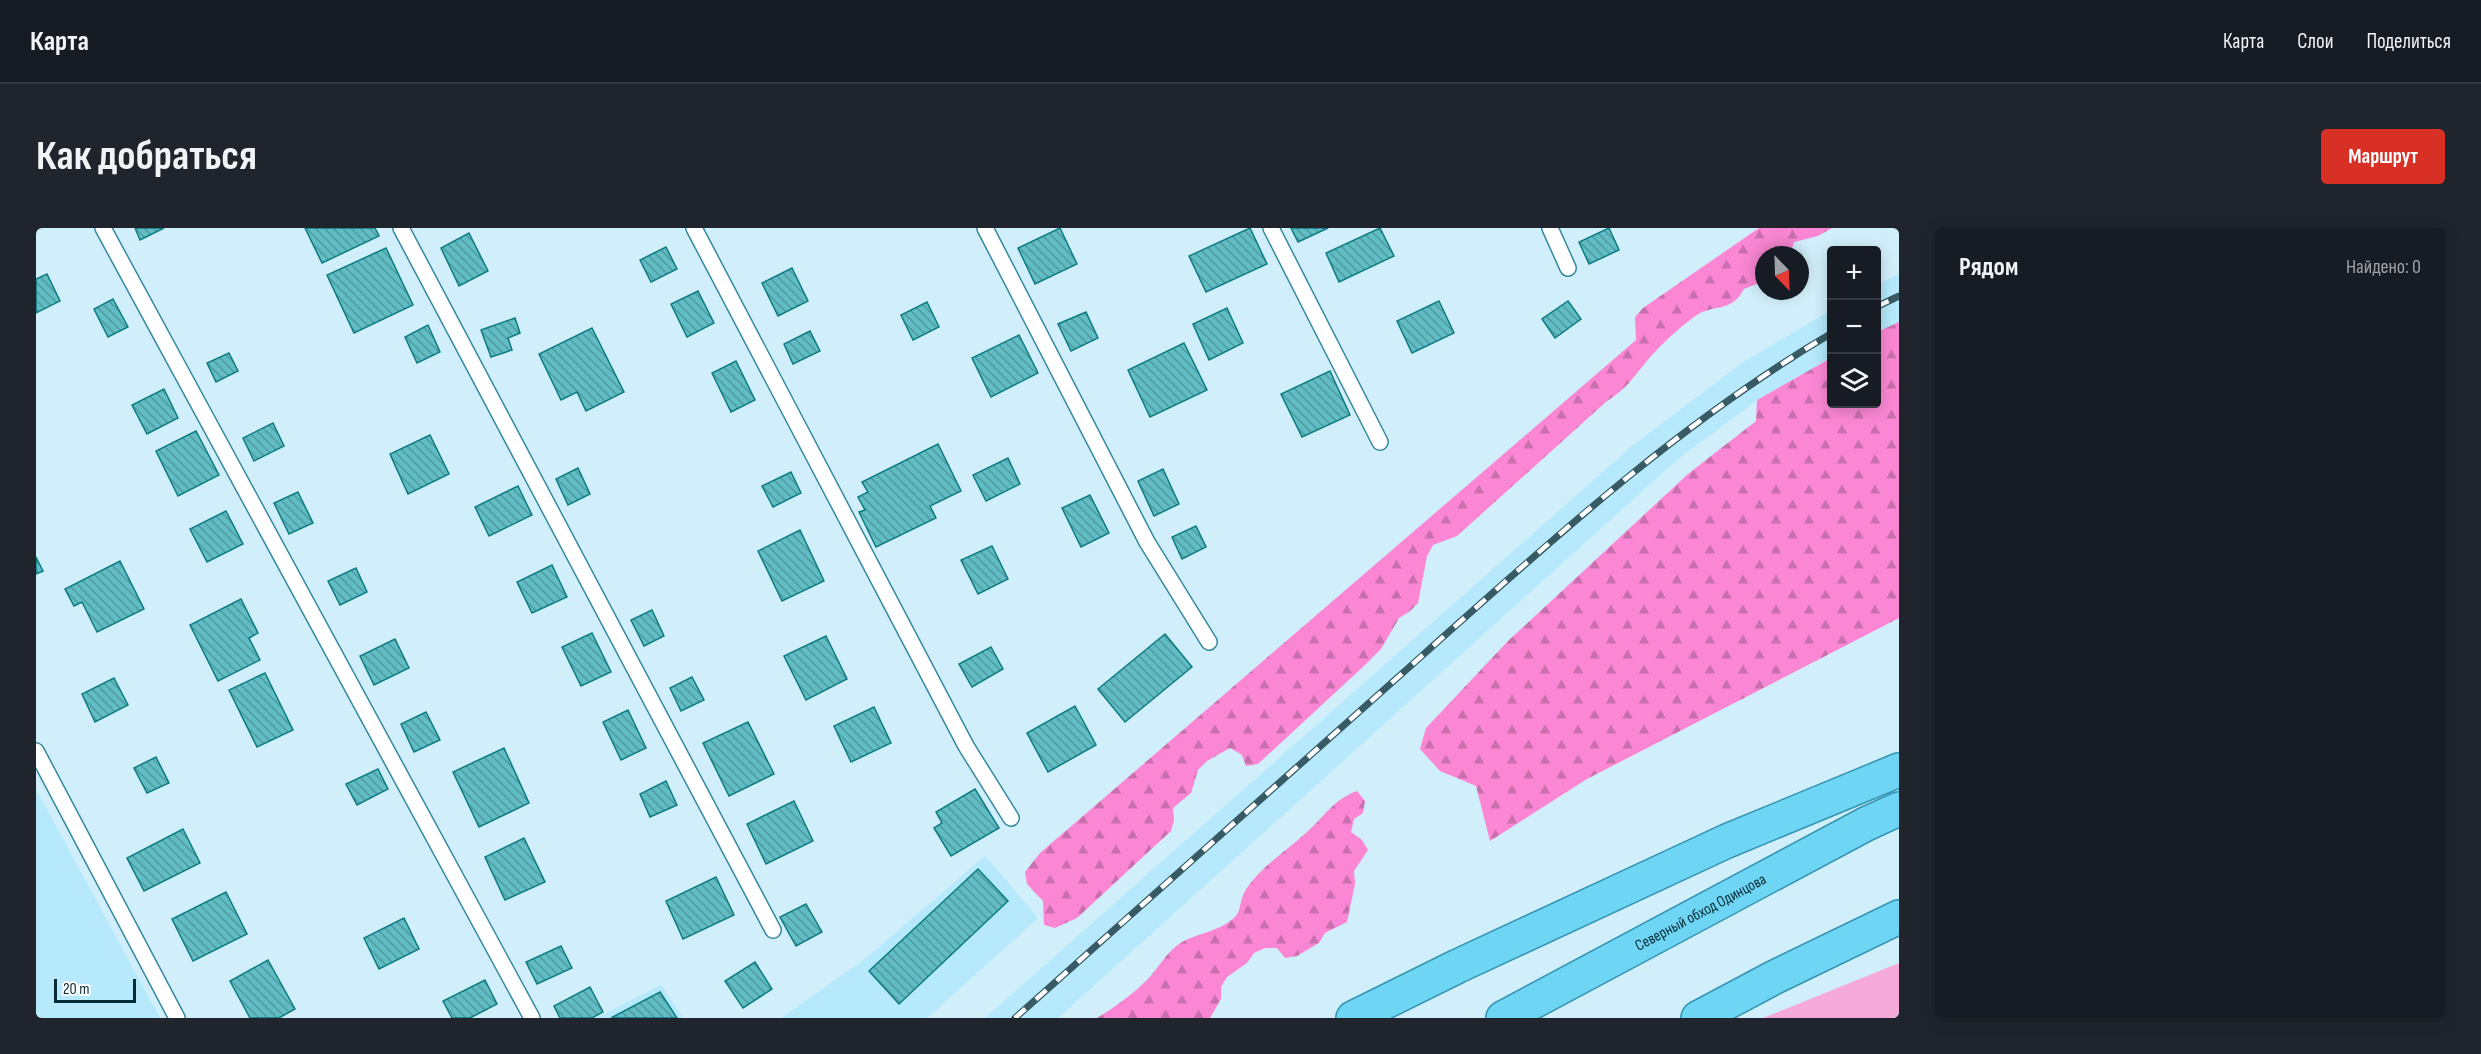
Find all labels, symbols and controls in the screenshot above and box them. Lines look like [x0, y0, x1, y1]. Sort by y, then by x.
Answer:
text: Карта [30, 25, 89, 58]
text: Карта [2223, 29, 2264, 54]
text: Слои [2297, 29, 2333, 54]
text: Поделиться [2366, 29, 2451, 54]
button: Маршрут [2321, 129, 2445, 184]
text: Как добраться [36, 131, 257, 182]
north arrow [1755, 246, 1809, 300]
map controls [1827, 246, 1881, 408]
button: + [1827, 246, 1881, 300]
text: Рядом [1959, 252, 2018, 283]
text: Найдено: 0 [2346, 255, 2421, 279]
button: − [1827, 300, 1881, 354]
button: layers [1827, 354, 1881, 408]
street label: Северный обход Одинцова [1632, 870, 1769, 955]
scale bar [54, 976, 136, 1004]
text: 20 m [63, 980, 90, 999]

